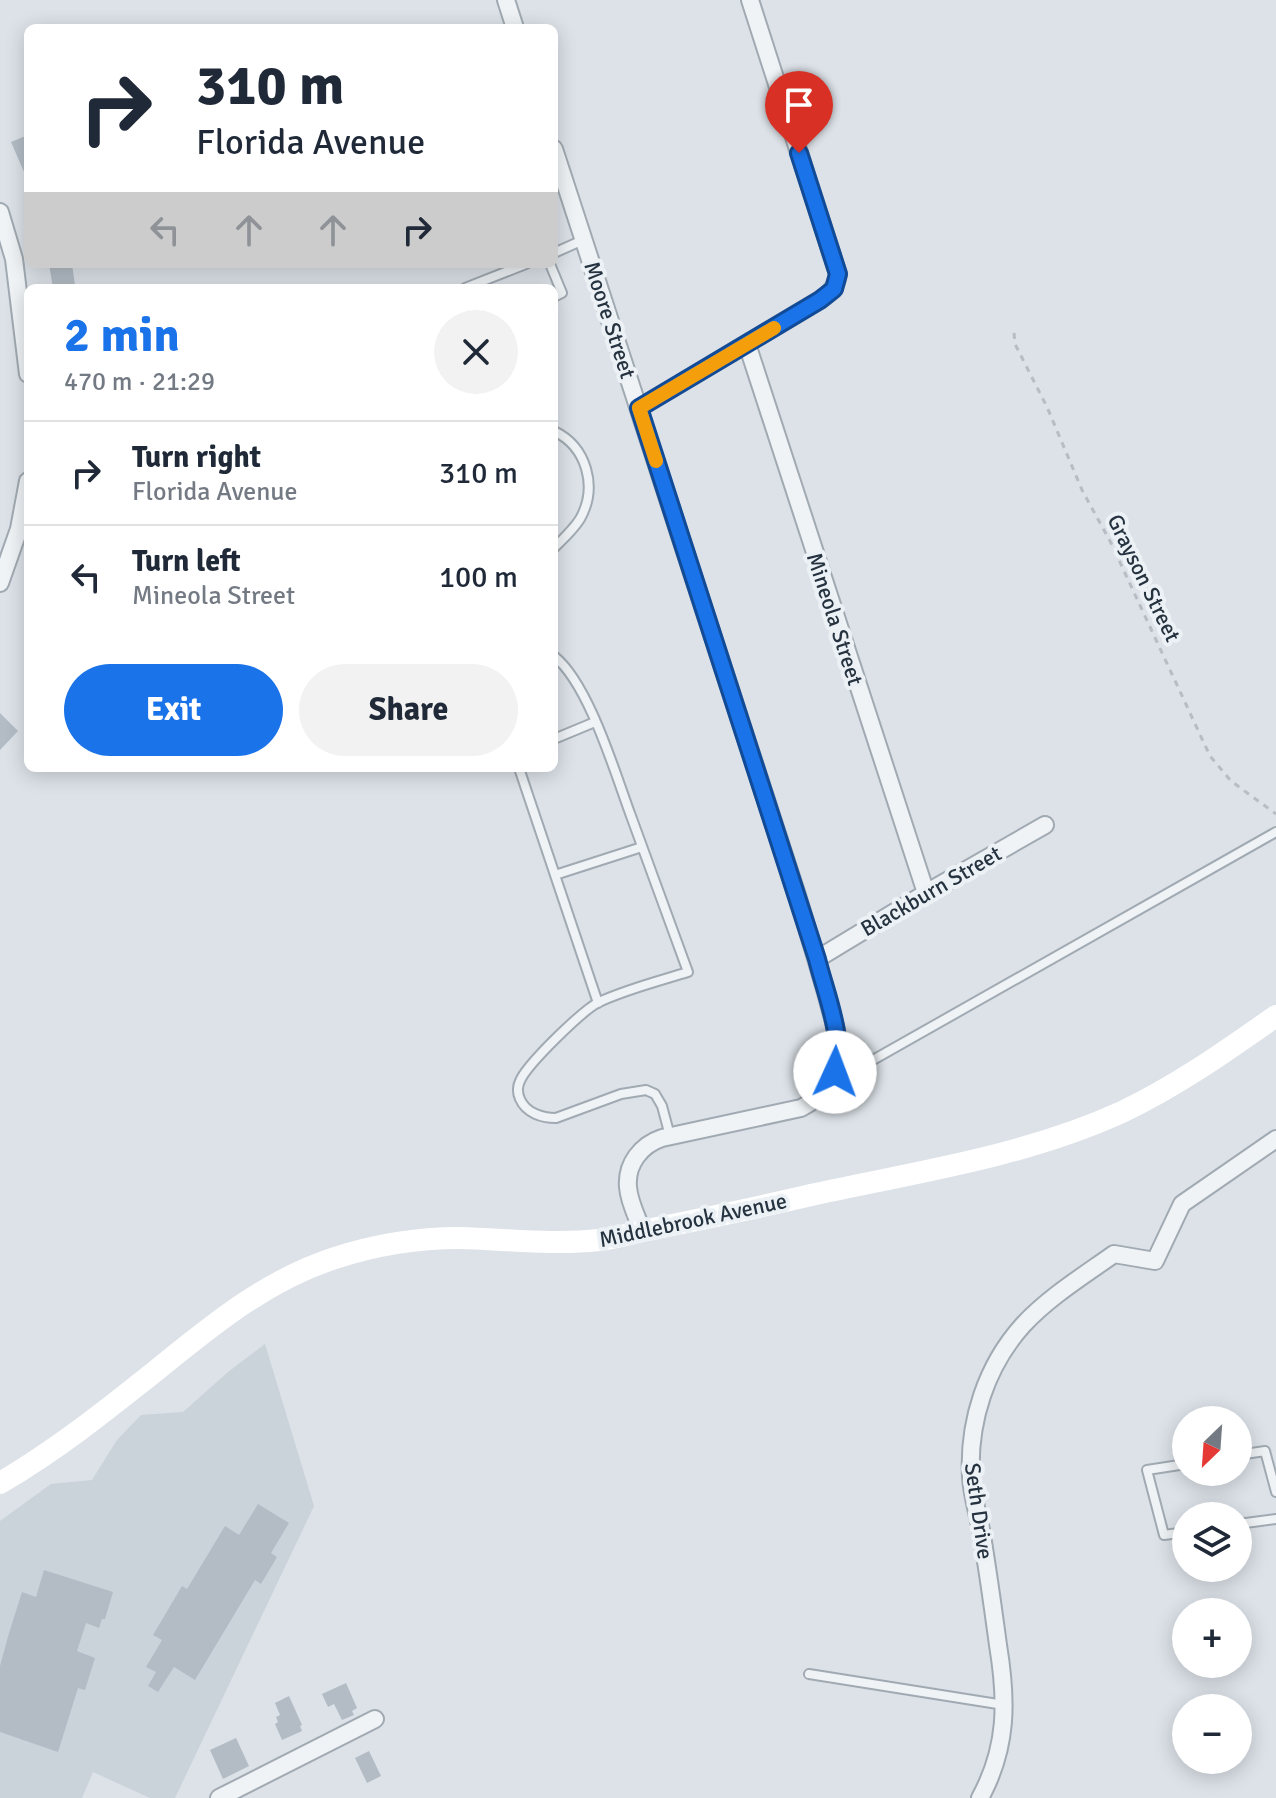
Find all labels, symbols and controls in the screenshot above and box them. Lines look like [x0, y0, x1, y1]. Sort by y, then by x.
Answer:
text: 310 m [196, 51, 344, 120]
icon: right [64, 56, 168, 160]
pin [765, 71, 833, 153]
icon: arrive [777, 83, 821, 127]
text: Florida Avenue [196, 120, 425, 165]
icon: left [143, 208, 187, 252]
icon: ahead [227, 208, 271, 252]
icon: ahead [311, 208, 355, 252]
icon: right [395, 208, 439, 252]
street label: Moore Street [578, 258, 642, 382]
text: 2 min [64, 306, 180, 365]
button: close [434, 310, 518, 394]
text: 470 m · 21:29 [64, 366, 215, 398]
text: Turn right [132, 439, 261, 476]
icon: right [64, 451, 108, 495]
text: 310 m [439, 455, 518, 492]
text: Florida Avenue [132, 476, 298, 508]
street label: Grayson Street [1102, 510, 1187, 646]
text: Turn left [132, 543, 241, 580]
street label: Mineola Street [801, 549, 869, 689]
icon: left [64, 555, 108, 599]
text: 100 m [439, 559, 518, 596]
text: Mineola Street [132, 580, 295, 612]
button: Exit [64, 664, 283, 756]
button: Share [299, 664, 518, 756]
street label: Blackburn Street [856, 840, 1006, 942]
position arrow [793, 1030, 877, 1114]
street label: Middlebrook Avenue [597, 1187, 789, 1253]
north arrow [1172, 1406, 1252, 1486]
map controls [1172, 1406, 1252, 1774]
street label: Seth Drive [959, 1461, 999, 1561]
button: layers [1172, 1502, 1252, 1582]
button: + [1172, 1598, 1252, 1678]
button: − [1172, 1694, 1252, 1774]

